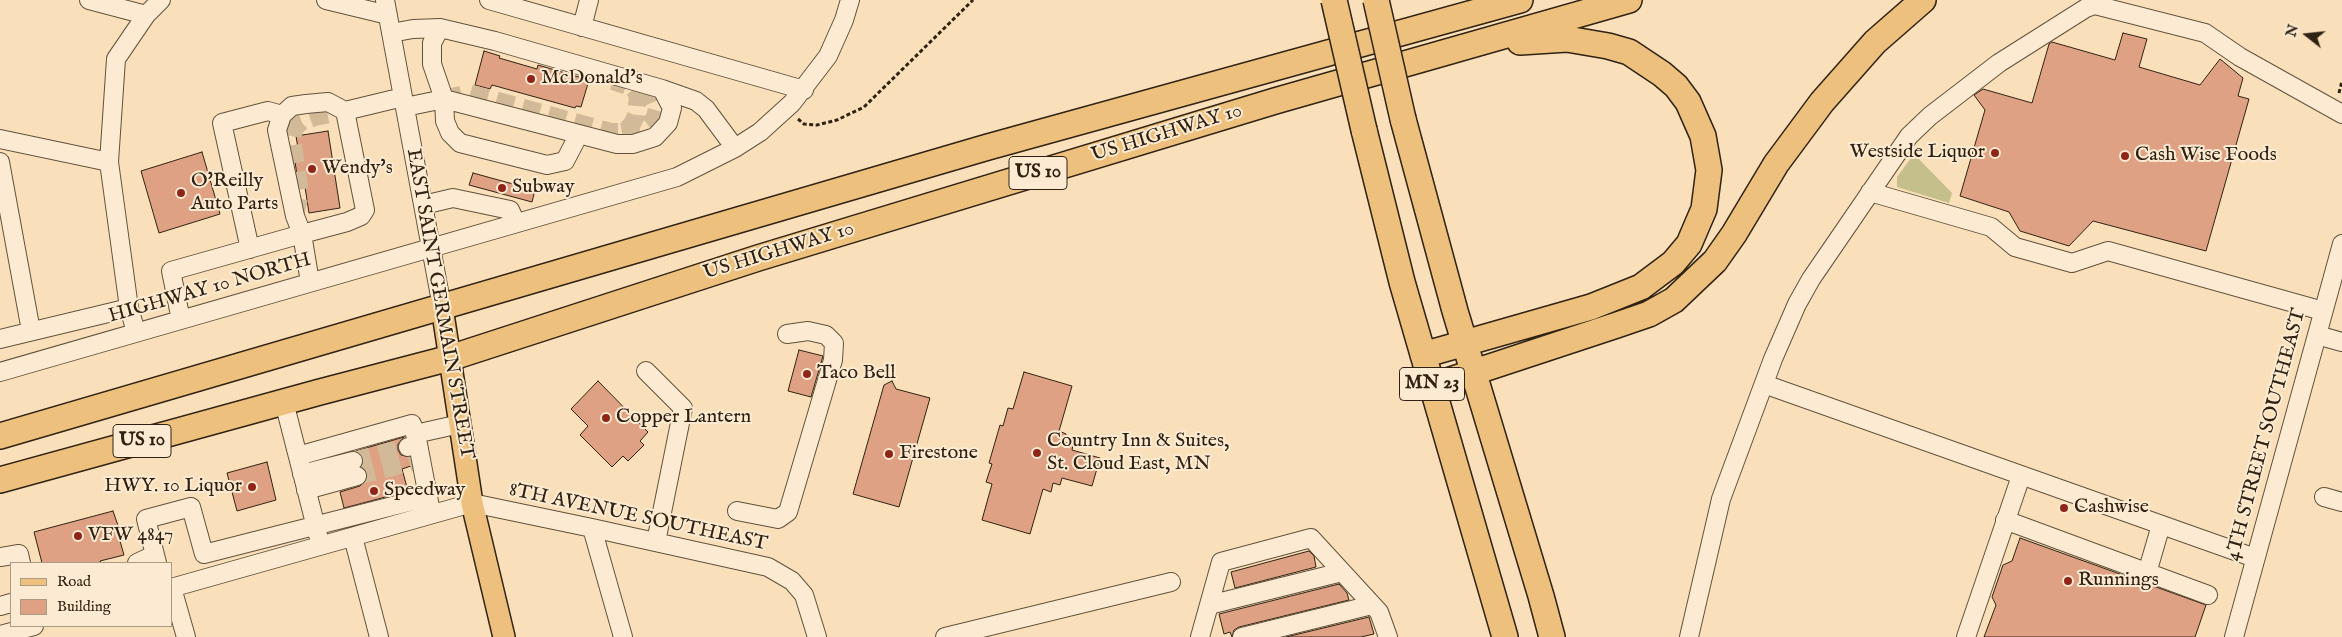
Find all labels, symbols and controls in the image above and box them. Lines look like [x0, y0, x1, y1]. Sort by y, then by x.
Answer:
north arrow [2282, 10, 2332, 60]
text: N [2282, 23, 2303, 39]
place label: McDonald's [541, 67, 643, 91]
marker: McDonald's [525, 73, 537, 85]
street label: US HIGHWAY 10 [1089, 100, 1245, 168]
place label: Westside Liquor [1850, 141, 1985, 165]
place label: Cash Wise Foods [2135, 144, 2277, 168]
street label: EAST SAINT GERMAIN STREET [400, 147, 478, 461]
marker: Westside Liquor [1989, 147, 2001, 159]
marker: Cash Wise Foods [2119, 150, 2131, 162]
road number: US 10 [1009, 156, 1067, 190]
place label: Wendy's [322, 157, 393, 181]
marker: Wendy's [306, 163, 318, 175]
place label: O'Reilly Auto Parts [191, 170, 278, 217]
place label: Subway [512, 176, 574, 200]
marker: Subway [496, 182, 508, 194]
marker: O'Reilly Auto Parts [175, 187, 187, 199]
street label: US HIGHWAY 10 [701, 218, 857, 286]
street label: HIGHWAY 10 NORTH [106, 249, 314, 329]
street label: 4TH STREET SOUTHEAST [2222, 306, 2312, 564]
place label: Taco Bell [817, 362, 896, 386]
marker: Taco Bell [801, 368, 813, 380]
road number: MN 23 [1400, 368, 1464, 400]
place label: Copper Lantern [616, 406, 751, 430]
marker: Copper Lantern [600, 412, 612, 424]
road number: US 10 [113, 424, 171, 458]
place label: Country Inn & Suites, St. Cloud East, MN [1047, 430, 1229, 477]
place label: Firestone [899, 442, 978, 466]
marker: Country Inn & Suites, St. Cloud East, MN [1031, 447, 1043, 459]
marker: Firestone [883, 448, 895, 460]
place label: HWY. 10 Liquor [104, 475, 242, 499]
place label: Speedway [384, 479, 465, 503]
street label: 8TH AVENUE SOUTHEAST [507, 479, 769, 557]
marker: HWY. 10 Liquor [246, 481, 258, 493]
marker: Speedway [368, 485, 380, 497]
place label: Cashwise [2074, 496, 2149, 520]
marker: Cashwise [2058, 502, 2070, 514]
place label: VFW 4847 [88, 524, 173, 548]
marker: VFW 4847 [72, 530, 84, 542]
legend [10, 562, 172, 627]
place label: Runnings [2078, 569, 2159, 593]
text: Road [57, 572, 91, 591]
marker: Runnings [2062, 575, 2074, 587]
text: Building [57, 597, 111, 616]

